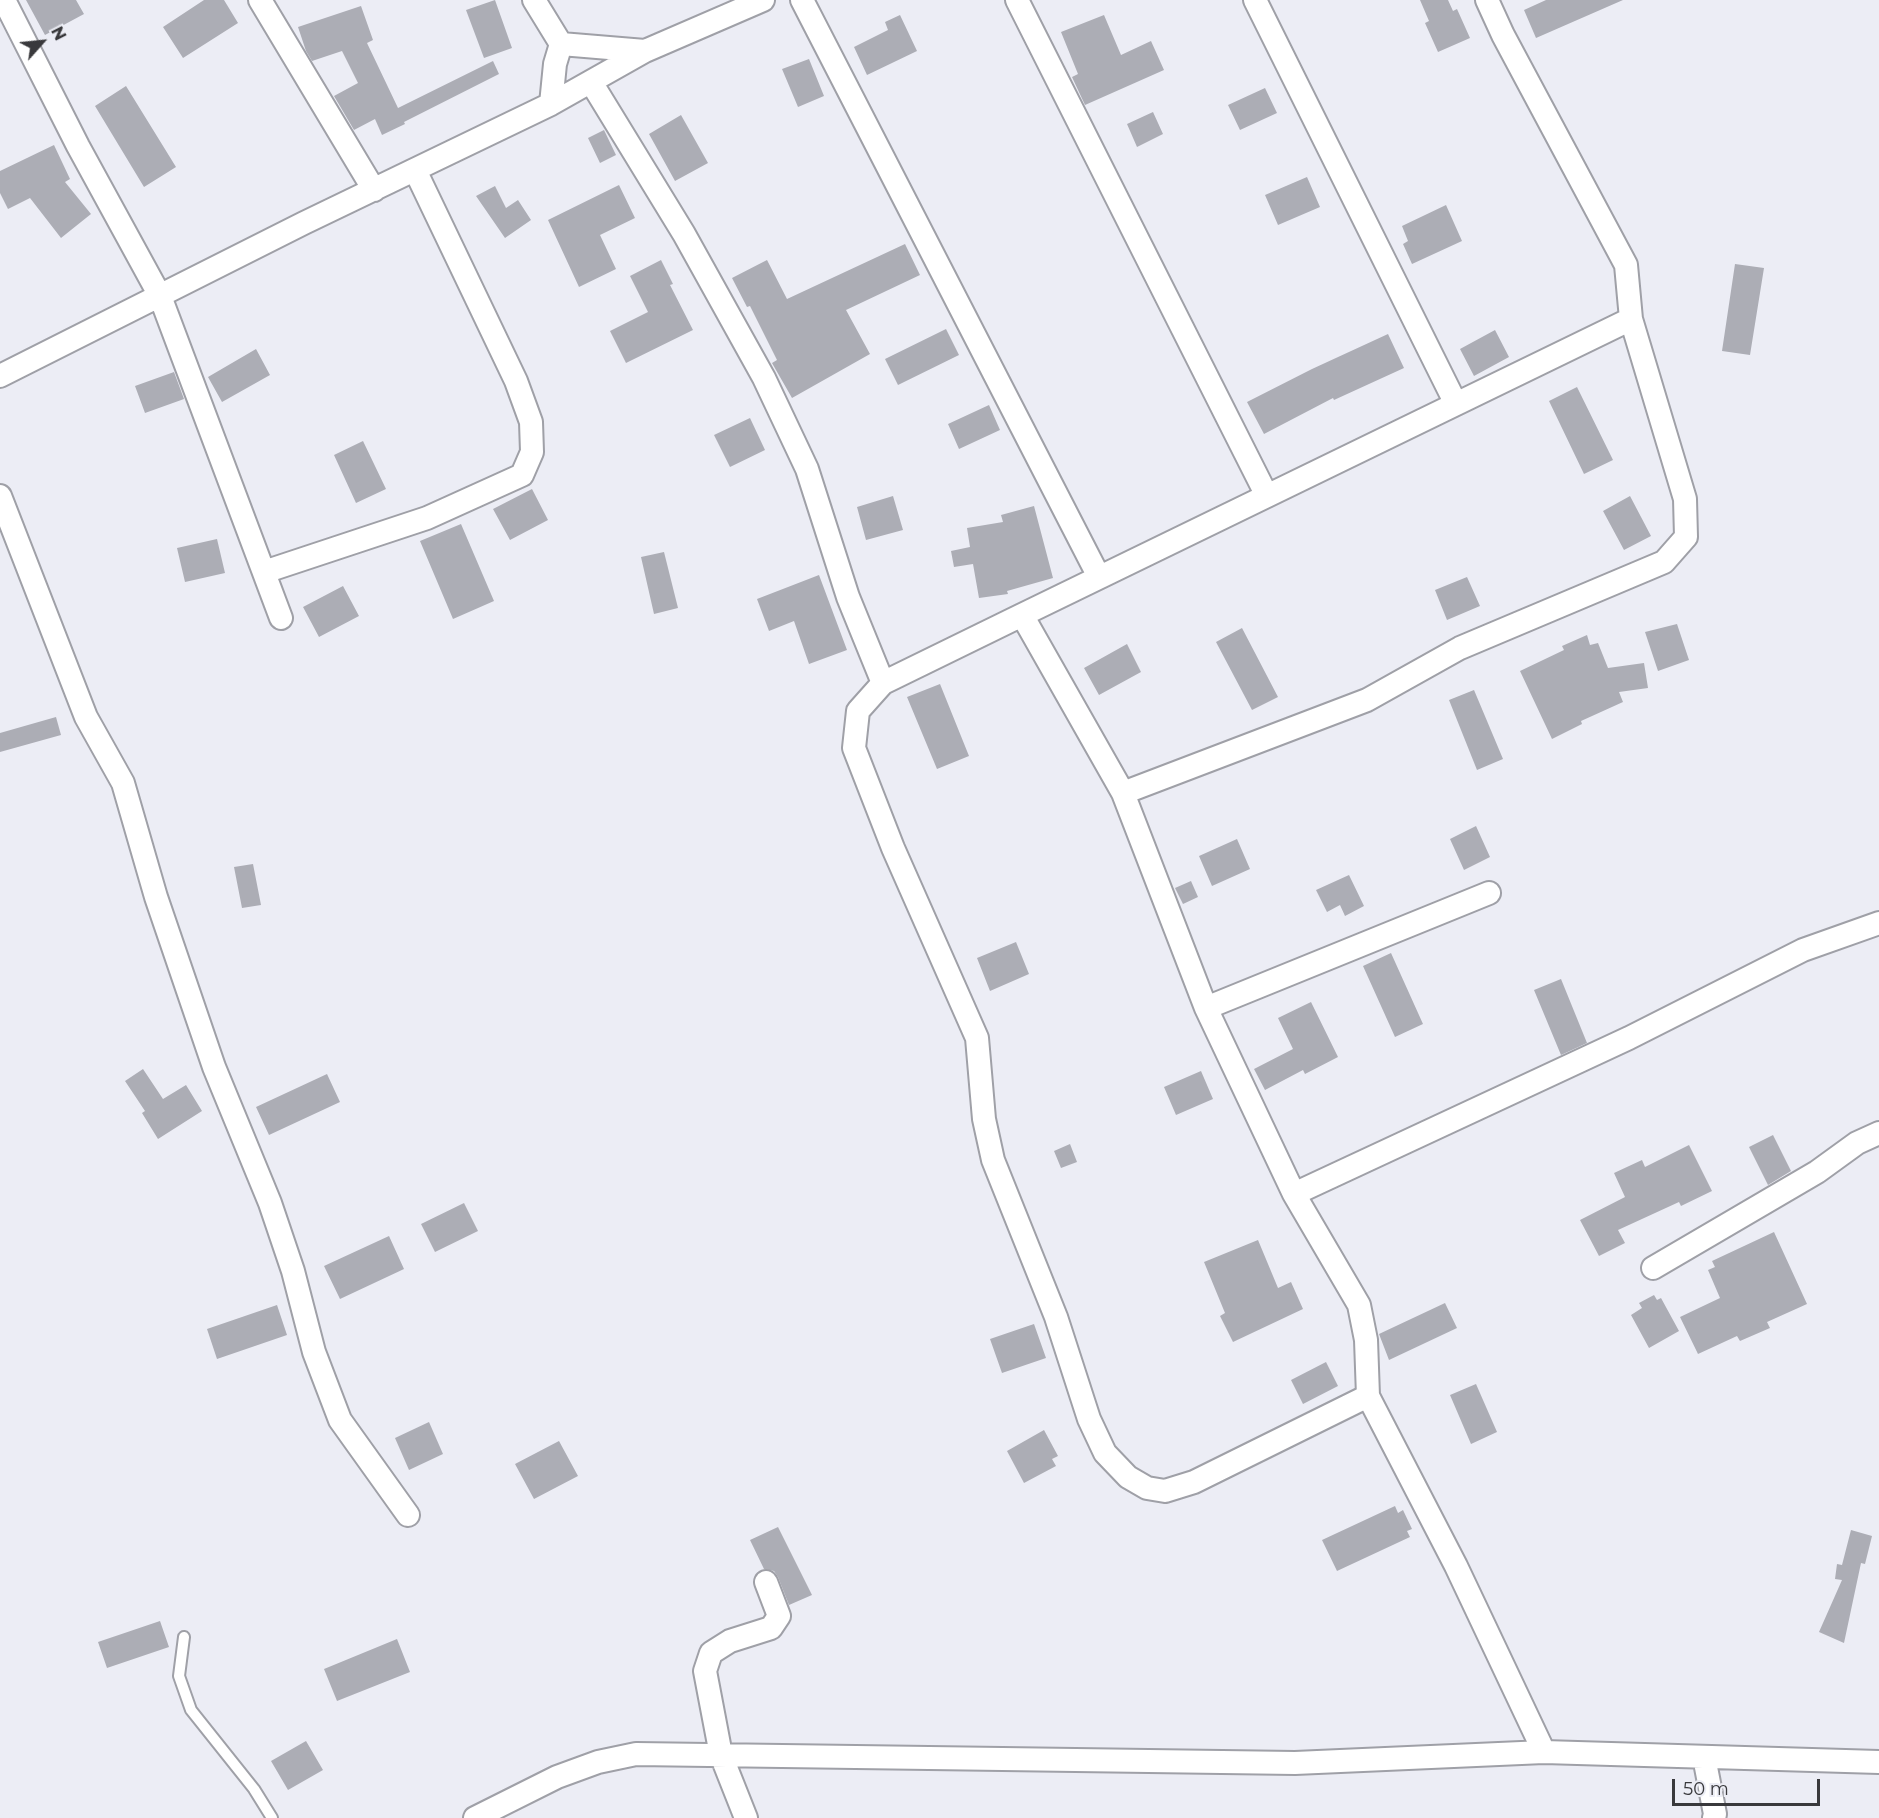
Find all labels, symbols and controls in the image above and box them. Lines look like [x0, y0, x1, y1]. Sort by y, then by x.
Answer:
north arrow [12, 12, 72, 72]
text: N [47, 24, 70, 44]
scale bar [1675, 1767, 1824, 1805]
text: 50 m [1683, 1778, 1729, 1800]

